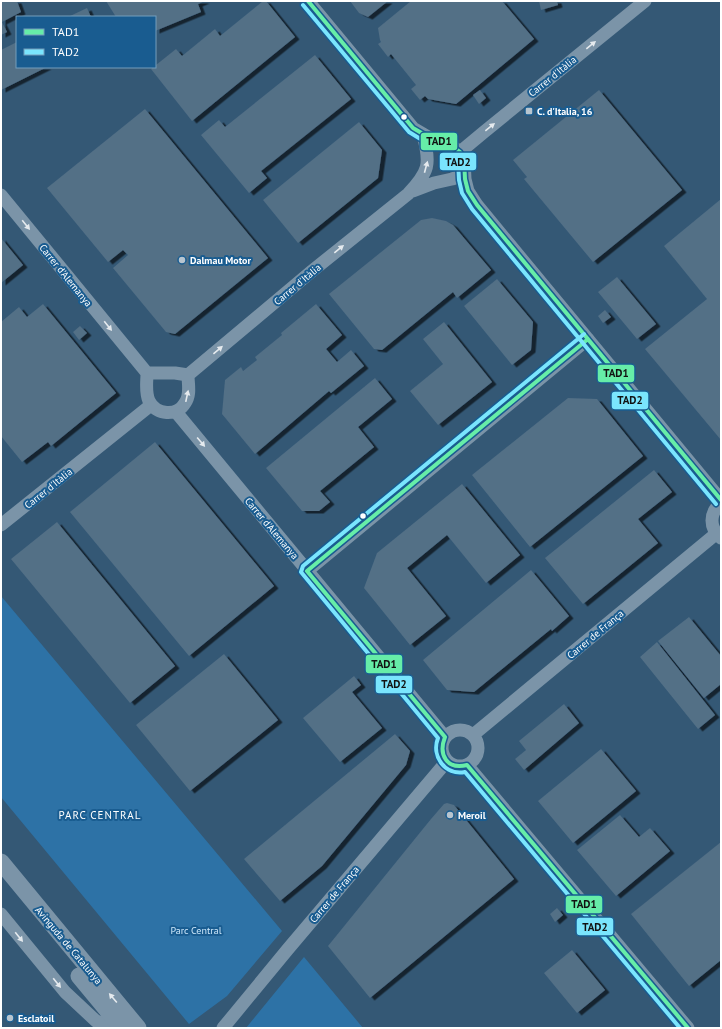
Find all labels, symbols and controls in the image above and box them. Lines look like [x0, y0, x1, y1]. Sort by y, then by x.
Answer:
legend [16, 16, 156, 68]
text: TAD1 [52, 24, 79, 39]
one-way arrow [586, 41, 597, 50]
text: TAD2 [52, 44, 79, 59]
street label: Carrer d'Itàlia [526, 53, 579, 100]
place label: C. d'Italia, 16 [537, 105, 593, 118]
marker: C. d'Italia, 16 [524, 106, 534, 116]
unlabelled marker [399, 112, 409, 122]
one-way arrow [484, 122, 495, 131]
line badge: TAD1 [420, 132, 458, 151]
text: TAD1 [426, 134, 452, 148]
line badge: TAD2 [439, 152, 477, 171]
text: TAD2 [445, 155, 471, 169]
one-way arrow [423, 161, 429, 173]
one-way arrow [21, 220, 30, 231]
street label: Carrer d'Alemanya [36, 241, 95, 309]
one-way arrow [334, 245, 345, 254]
place label: Dalmau Motor [190, 254, 251, 267]
marker: Dalmau Motor [177, 255, 187, 265]
street label: Carrer d'Itàlia [271, 261, 324, 308]
one-way arrow [104, 320, 113, 331]
one-way arrow [213, 346, 223, 355]
line badge: TAD1 [597, 364, 635, 383]
text: TAD1 [603, 366, 629, 380]
one-way arrow [185, 390, 191, 402]
line badge: TAD2 [611, 391, 649, 410]
text: TAD2 [617, 393, 643, 407]
one-way arrow [196, 436, 205, 447]
street label: Carrer d'Itàlia [22, 465, 75, 512]
street label: Carrer d'Alemanya [242, 495, 301, 562]
unlabelled marker [358, 511, 368, 521]
street label: Carrer de França [564, 607, 626, 662]
line badge: TAD1 [365, 654, 403, 674]
text: TAD1 [371, 657, 397, 671]
line badge: TAD2 [375, 675, 413, 694]
text: TAD2 [381, 677, 407, 691]
district label: PARC CENTRAL [59, 808, 141, 822]
place label: Meroil [458, 809, 486, 822]
marker: Meroil [445, 810, 455, 820]
street label: Carrer de França [307, 863, 362, 925]
line badge: TAD1 [565, 895, 603, 914]
text: TAD1 [571, 897, 597, 911]
street label: Avinguda de Catalunya [32, 904, 105, 987]
line badge: TAD2 [576, 917, 614, 936]
text: TAD2 [582, 920, 608, 934]
park label: Parc Central [170, 924, 222, 937]
one-way arrow [15, 932, 24, 943]
one-way arrow [53, 978, 61, 989]
one-way arrow [109, 993, 117, 1003]
place label: Esclatoil [18, 1012, 54, 1025]
marker: Esclatoil [5, 1013, 15, 1023]

